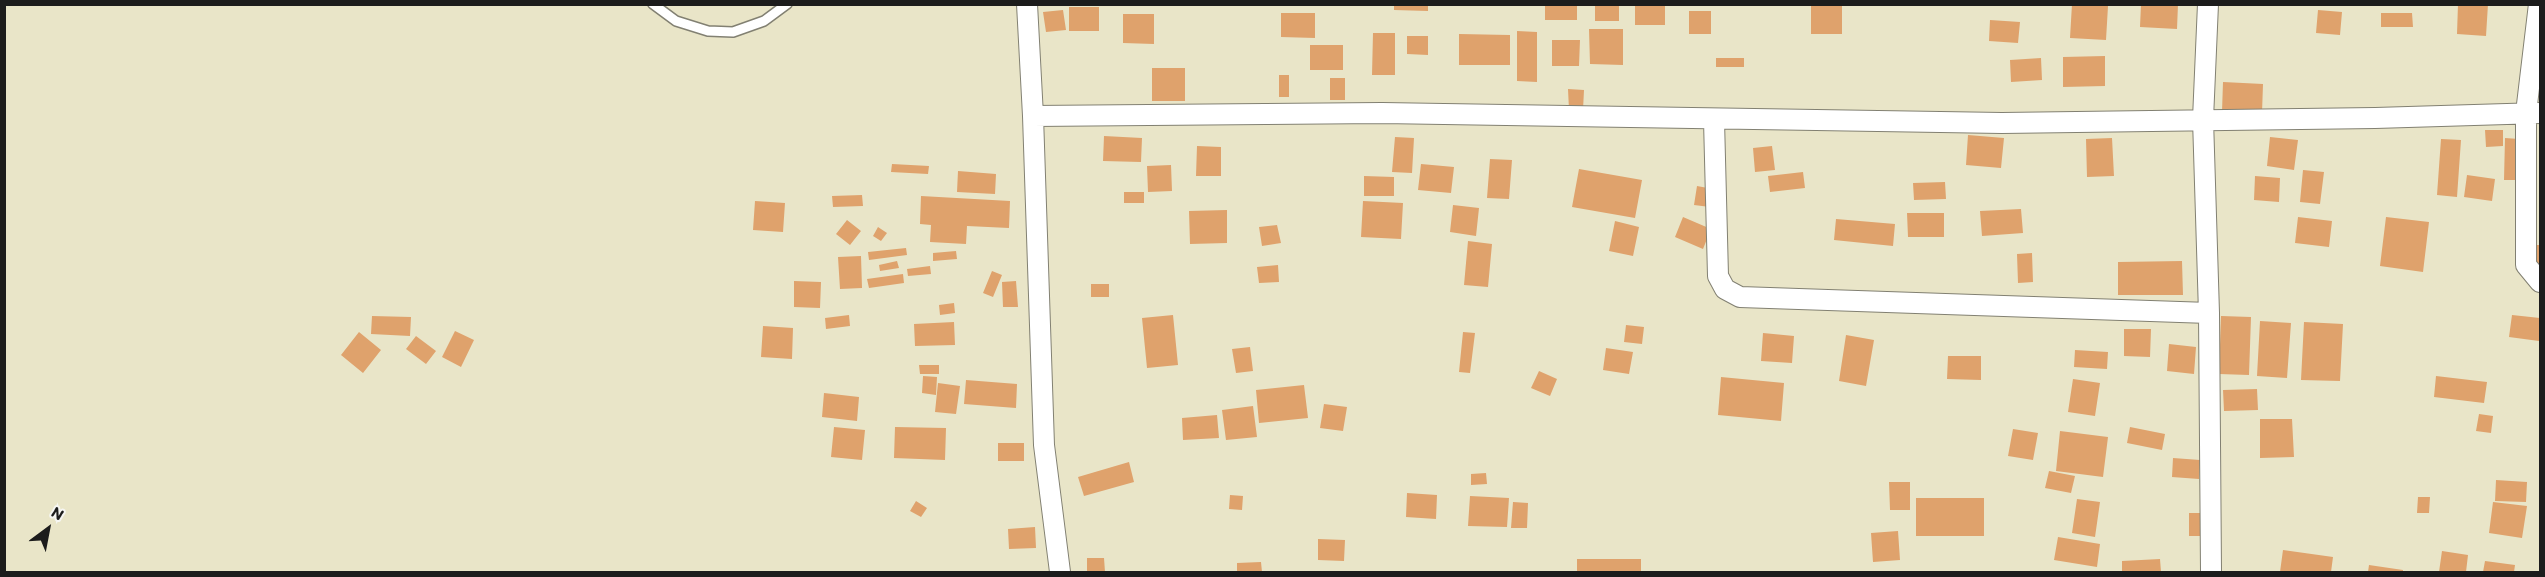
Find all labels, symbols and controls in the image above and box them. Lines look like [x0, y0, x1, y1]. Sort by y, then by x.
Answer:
north arrow [18, 499, 78, 559]
text: N [48, 502, 67, 524]

